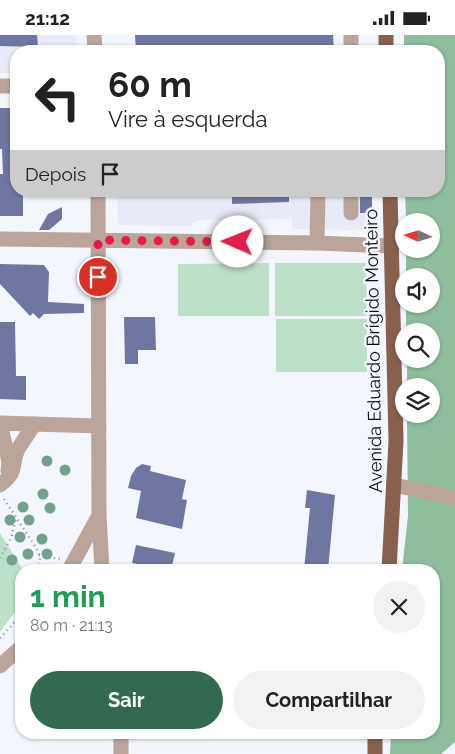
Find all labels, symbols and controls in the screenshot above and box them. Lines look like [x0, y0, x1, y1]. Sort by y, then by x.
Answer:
text: 21:12 [25, 7, 70, 29]
text: 60 m [108, 64, 192, 105]
icon: left [25, 65, 90, 130]
text: Vire à esquerda [108, 106, 267, 132]
icon: arrive [96, 160, 124, 188]
text: Depois [25, 163, 86, 185]
street label: Avenida Eduardo Brígido Monteiro [360, 209, 386, 493]
north arrow [395, 213, 440, 257]
map controls [395, 213, 440, 423]
position arrow [211, 215, 263, 267]
pin [77, 256, 119, 298]
icon: arrive [84, 263, 112, 291]
button: sound [395, 268, 440, 313]
button: search [395, 323, 440, 368]
button: layers [395, 378, 440, 423]
text: 1 min [30, 579, 106, 614]
button: close [373, 581, 425, 633]
text: 80 m · 21:13 [30, 616, 113, 635]
button: Sair [30, 671, 223, 729]
button: Compartilhar [233, 671, 425, 729]

